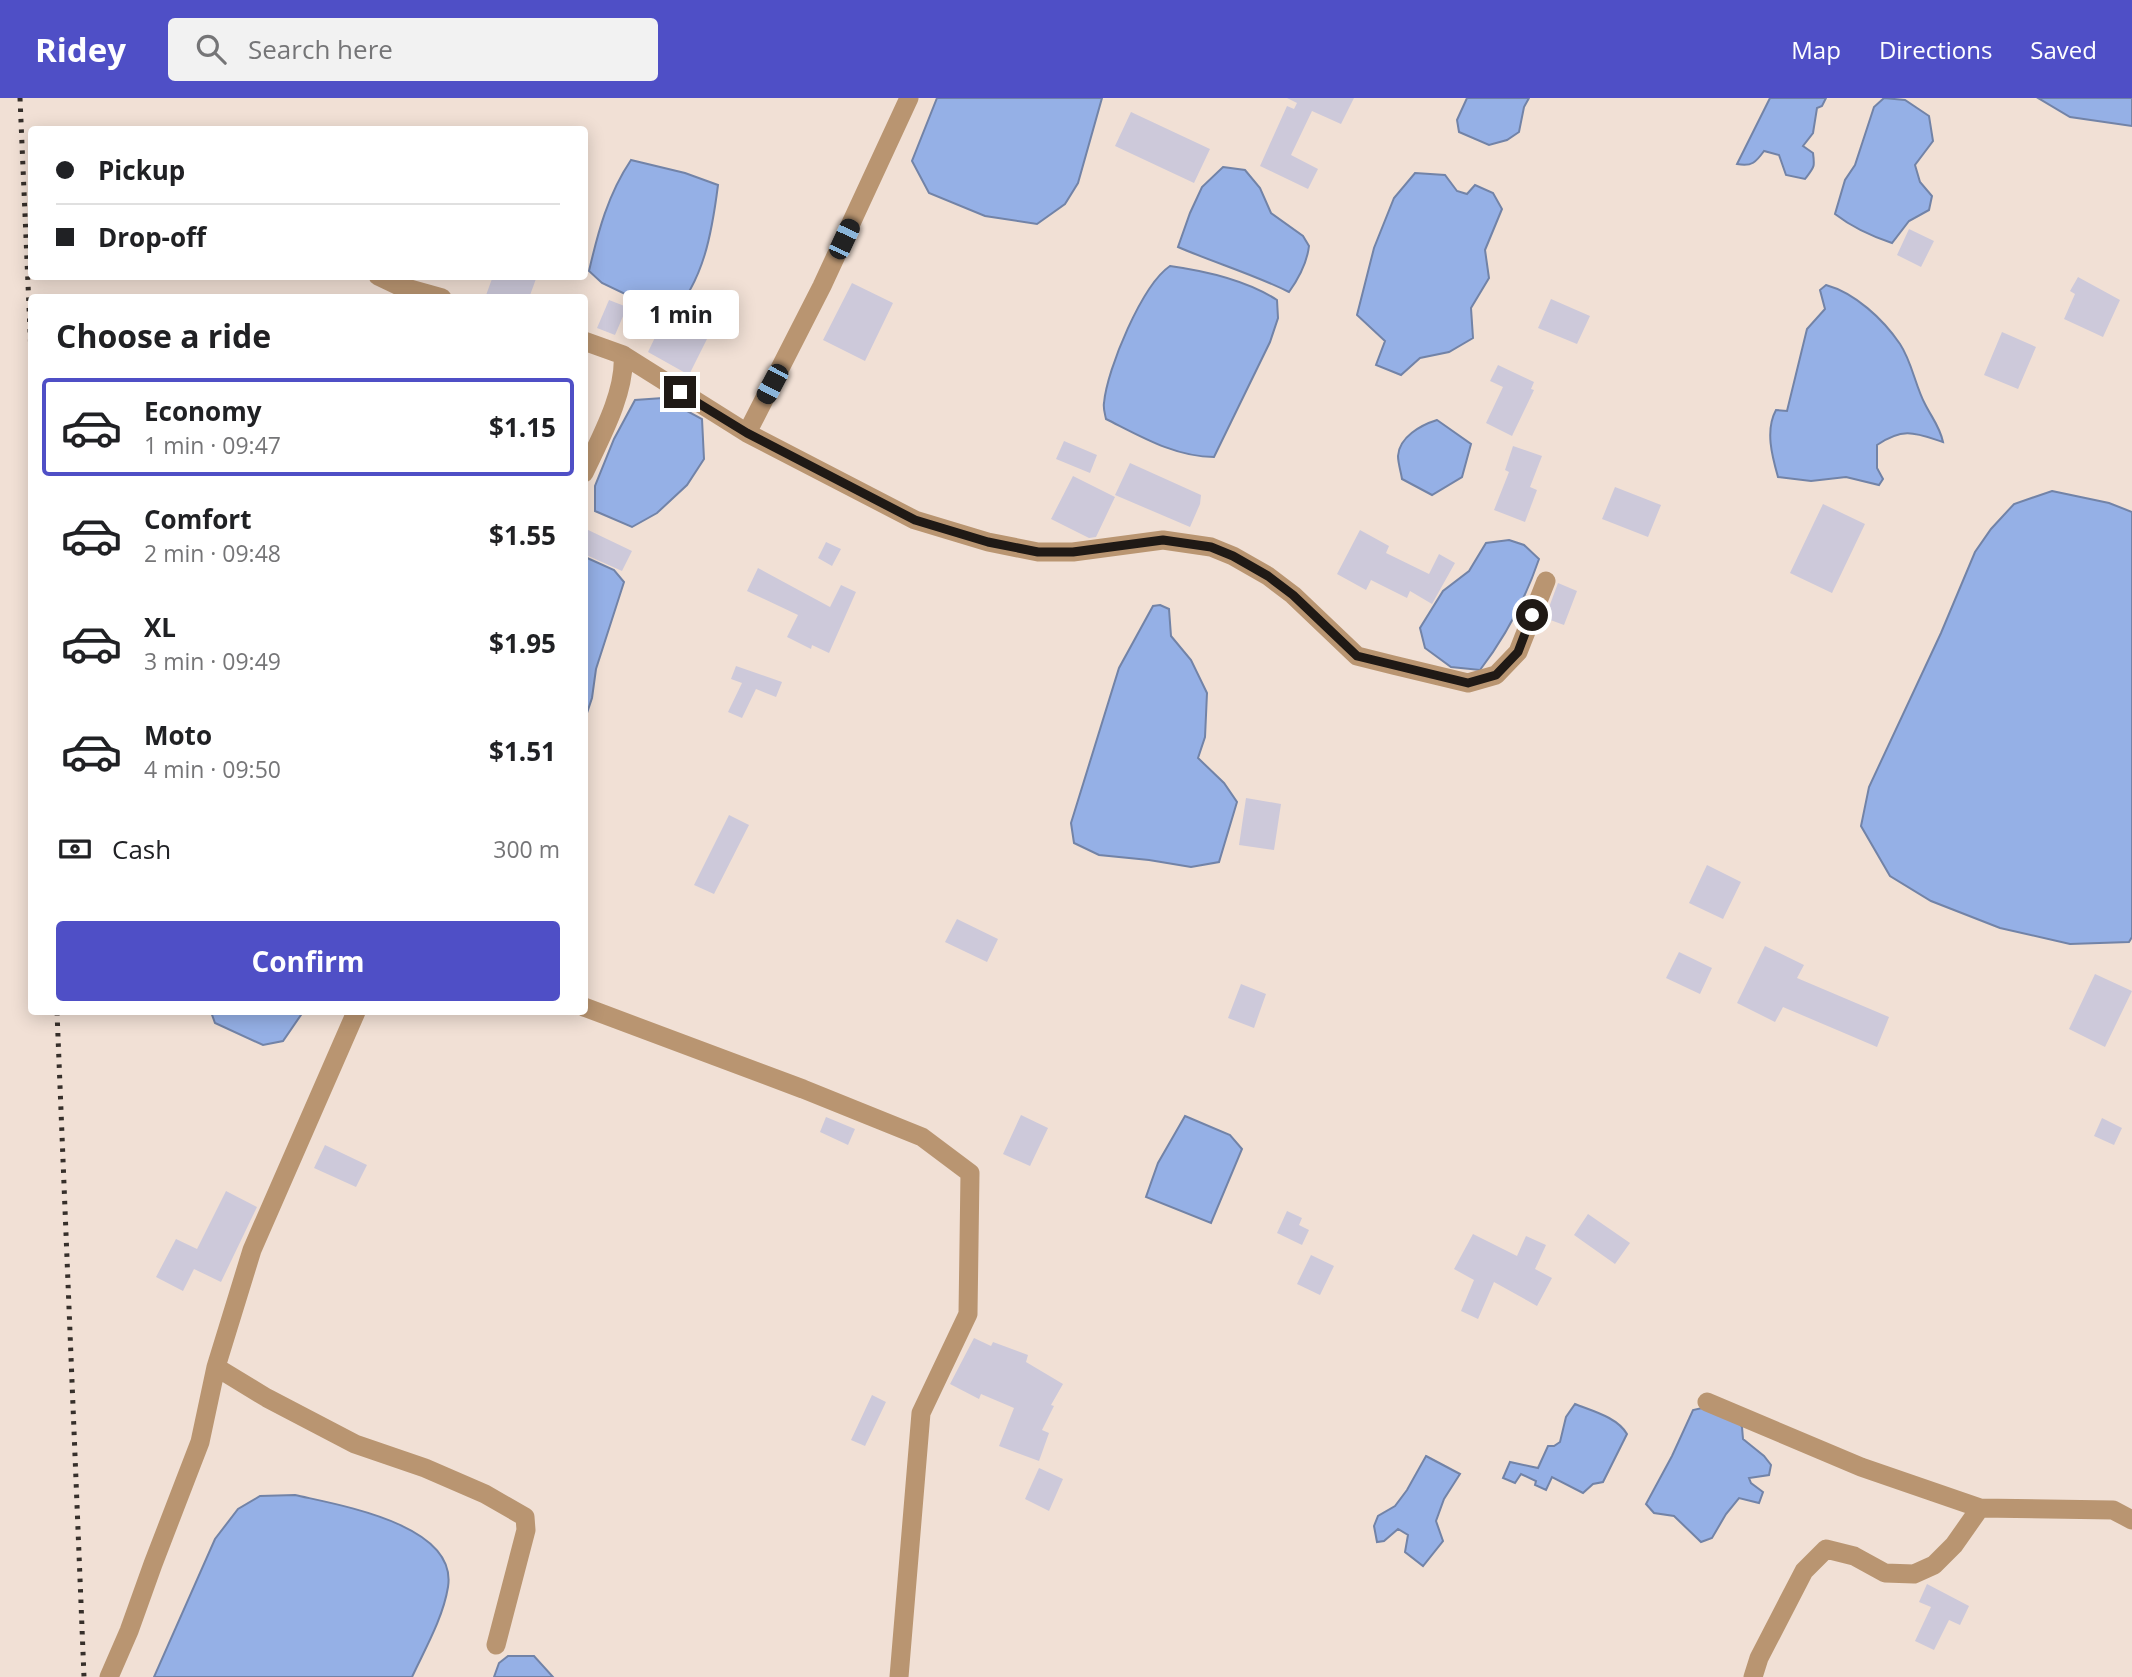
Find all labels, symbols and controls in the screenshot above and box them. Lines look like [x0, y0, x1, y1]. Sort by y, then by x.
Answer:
search box [168, 18, 658, 81]
text: Ridey [35, 27, 126, 72]
icon: search [192, 30, 230, 68]
text: Search here [248, 31, 393, 67]
text: Map [1791, 33, 1841, 66]
text: Directions [1879, 33, 1992, 66]
text: Saved [2030, 33, 2097, 66]
text: Pickup [98, 152, 185, 188]
car [826, 216, 863, 262]
text: Drop-off [98, 219, 206, 255]
callout: 1 min [622, 290, 738, 340]
text: 1 min [649, 298, 713, 330]
text: Choose a ride [56, 314, 271, 357]
car [753, 361, 792, 407]
route end [664, 376, 696, 408]
text: Economy [144, 393, 262, 429]
icon: car [60, 396, 123, 459]
text: $1.15 [489, 409, 556, 445]
text: 1 min · 09:47 [144, 429, 281, 461]
text: Comfort [144, 501, 251, 537]
icon: car [60, 504, 123, 567]
text: $1.55 [489, 517, 556, 553]
text: 2 min · 09:48 [144, 537, 281, 569]
route start [1516, 599, 1548, 631]
text: XL [144, 609, 176, 645]
icon: car [60, 612, 123, 675]
text: $1.95 [489, 625, 556, 661]
text: 3 min · 09:49 [144, 645, 281, 677]
text: Moto [144, 717, 212, 753]
icon: car [60, 720, 123, 783]
text: $1.51 [489, 733, 556, 769]
text: 4 min · 09:50 [144, 753, 281, 785]
icon: cash [56, 830, 94, 868]
text: Cash [112, 831, 171, 867]
text: 300 m [493, 833, 560, 865]
button: Confirm [56, 921, 560, 1001]

